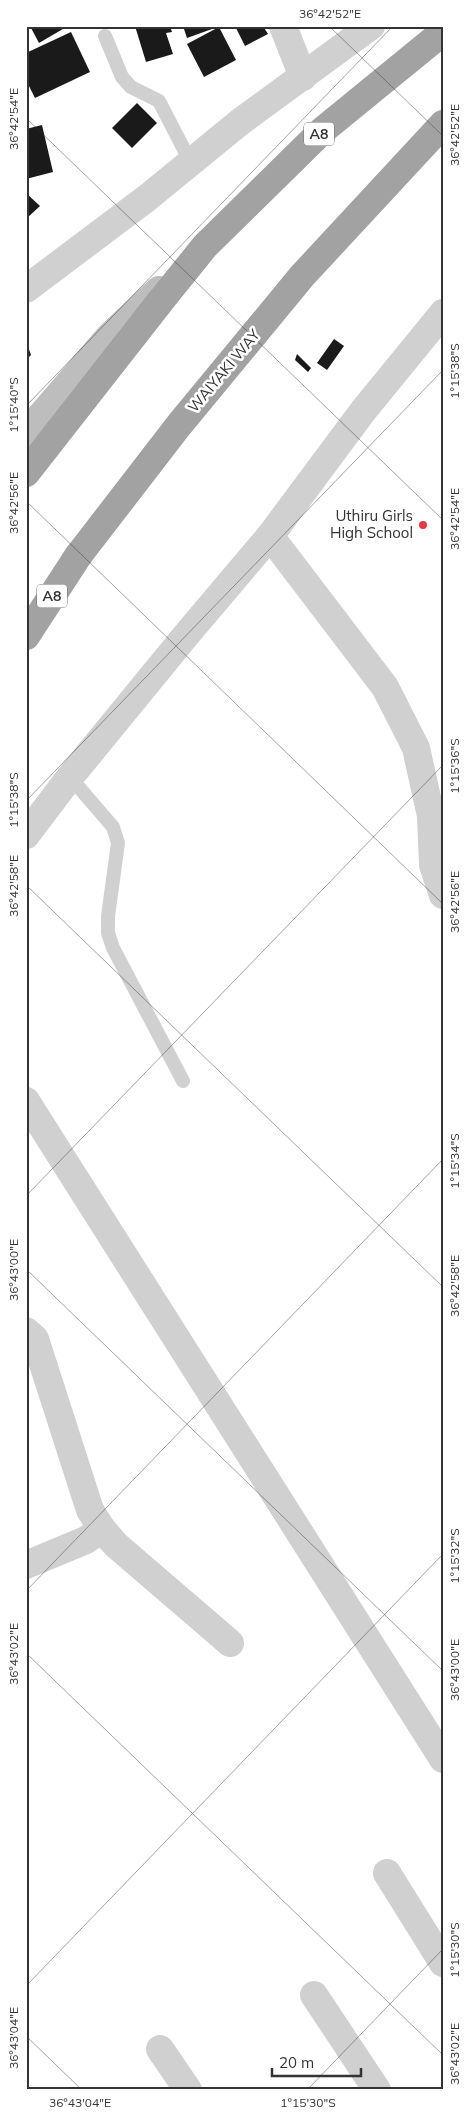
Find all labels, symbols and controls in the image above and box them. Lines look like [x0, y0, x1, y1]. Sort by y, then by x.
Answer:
text: 36°42'52"E [299, 6, 361, 21]
text: 36°42'54"E [6, 88, 21, 150]
text: 36°42'52"E [447, 104, 462, 166]
road number: A8 [304, 122, 334, 146]
street label: WAIYAKI WAY [183, 325, 264, 416]
text: 1°15'38"S [447, 343, 462, 399]
text: 1°15'40"S [6, 377, 21, 433]
text: 36°42'56"E [6, 472, 21, 534]
text: 36°42'54"E [447, 488, 462, 550]
place label: Uthiru Girls High School [330, 506, 413, 542]
marker: Uthiru Girls High School [417, 519, 429, 531]
road number: A8 [37, 584, 67, 608]
text: 1°15'36"S [447, 738, 462, 794]
text: 1°15'38"S [6, 772, 21, 828]
text: 36°42'58"E [6, 855, 21, 917]
text: 36°42'56"E [447, 871, 462, 933]
text: 1°15'34"S [447, 1133, 462, 1189]
text: 36°43'00"E [6, 1239, 21, 1301]
text: 36°42'58"E [447, 1255, 462, 1317]
text: 1°15'32"S [447, 1528, 462, 1584]
text: 36°43'02"E [6, 1623, 21, 1685]
text: 36°43'00"E [447, 1639, 462, 1701]
text: 1°15'30"S [447, 1922, 462, 1978]
text: 36°43'04"E [6, 2007, 21, 2069]
text: 36°43'02"E [447, 2023, 462, 2085]
scale bar [272, 2046, 360, 2078]
text: 20 m [279, 2053, 314, 2072]
text: 36°43'04"E [49, 2095, 111, 2110]
text: 1°15'30"S [280, 2095, 336, 2110]

